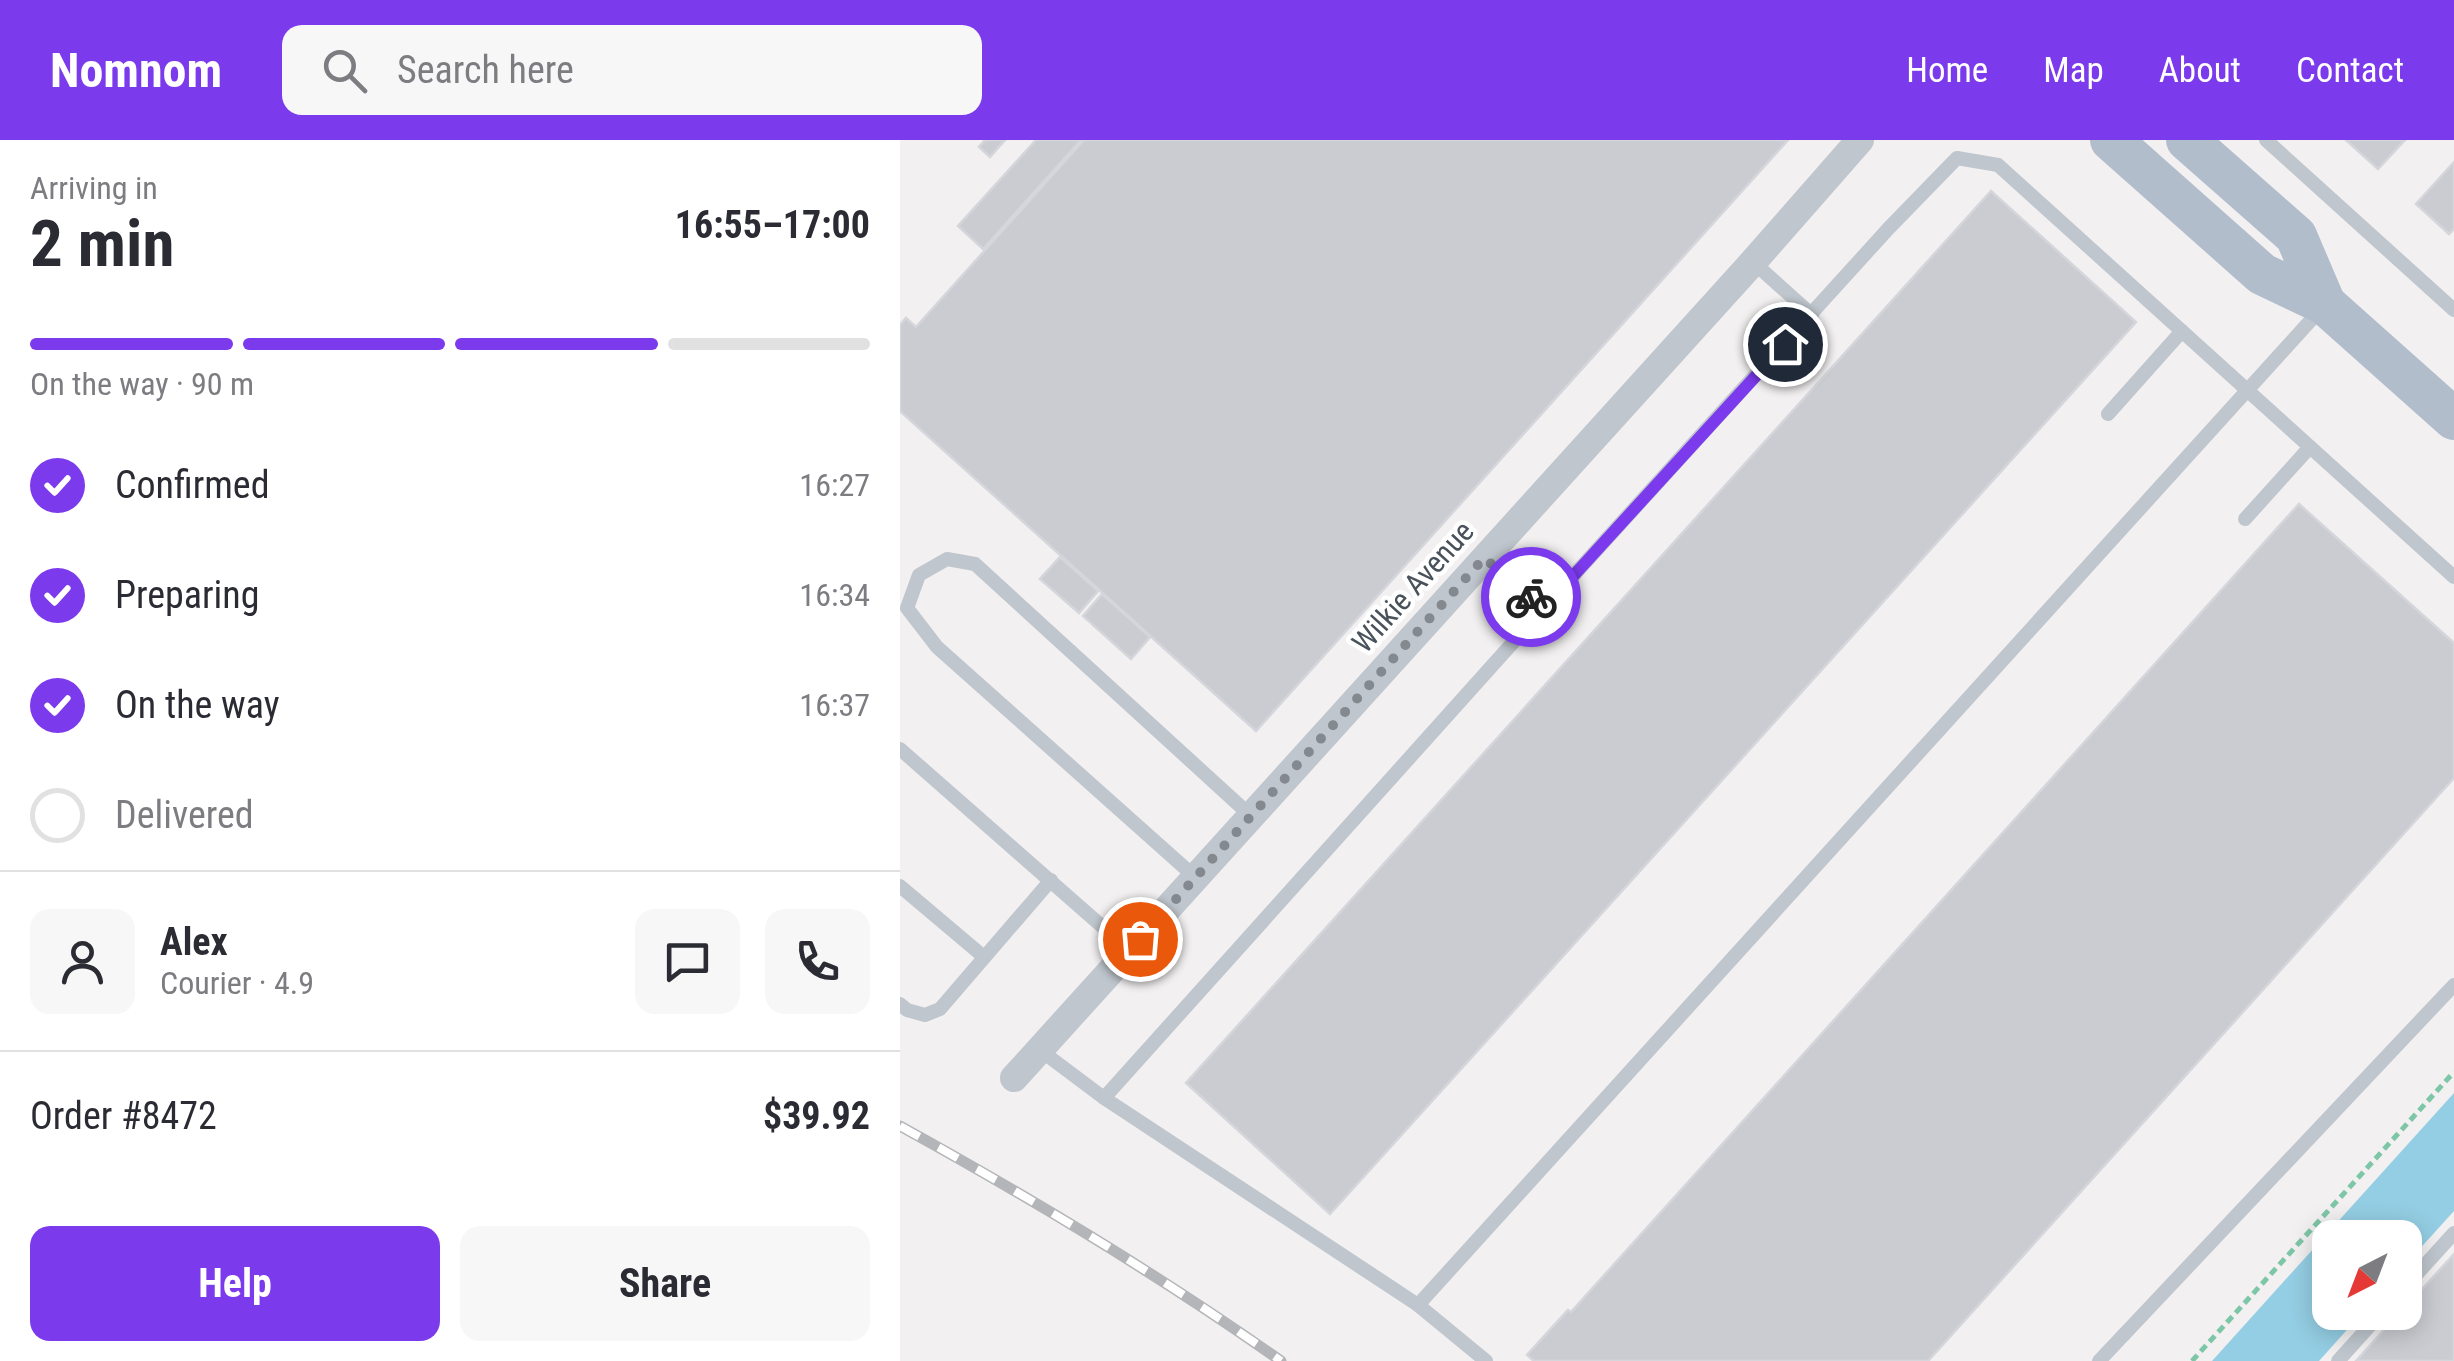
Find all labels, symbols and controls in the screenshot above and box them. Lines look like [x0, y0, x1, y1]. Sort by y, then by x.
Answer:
search box [282, 25, 982, 115]
text: Nomnom [50, 42, 222, 99]
icon: search [317, 43, 372, 98]
text: Search here [397, 48, 574, 92]
text: Home [1906, 50, 1988, 91]
text: Map [2043, 50, 2104, 91]
text: About [2159, 50, 2241, 91]
text: Contact [2296, 50, 2404, 91]
text: Arriving in [30, 169, 158, 207]
text: 16:55–17:00 [675, 203, 870, 247]
text: 2 min [30, 206, 174, 282]
pin [1743, 302, 1828, 387]
icon: home [1758, 317, 1813, 372]
text: On the way · 90 m [30, 365, 254, 403]
icon: check [30, 458, 85, 513]
text: Confirmed [115, 463, 270, 507]
text: 16:27 [799, 466, 870, 504]
street label: Wilkie Avenue [1345, 514, 1481, 659]
courier [1481, 547, 1581, 647]
icon: check [30, 568, 85, 623]
icon: bike [1504, 570, 1559, 625]
text: Preparing [115, 573, 260, 617]
text: 16:34 [799, 576, 870, 614]
icon: check [30, 678, 85, 733]
text: On the way [115, 683, 280, 727]
text: 16:37 [799, 686, 870, 724]
text: Delivered [115, 793, 254, 837]
pin [1098, 897, 1183, 982]
button: person [30, 909, 135, 1014]
button: chat [635, 909, 740, 1014]
button: phone [765, 909, 870, 1014]
icon: bag [1113, 912, 1168, 967]
text: Alex [160, 920, 228, 964]
text: Courier · 4.9 [160, 964, 314, 1002]
text: Order #8472 [30, 1094, 217, 1138]
text: $39.92 [763, 1094, 870, 1138]
north arrow [2312, 1220, 2422, 1330]
map controls [2312, 1220, 2422, 1330]
button: Help [30, 1226, 440, 1341]
button: Share [460, 1226, 870, 1341]

